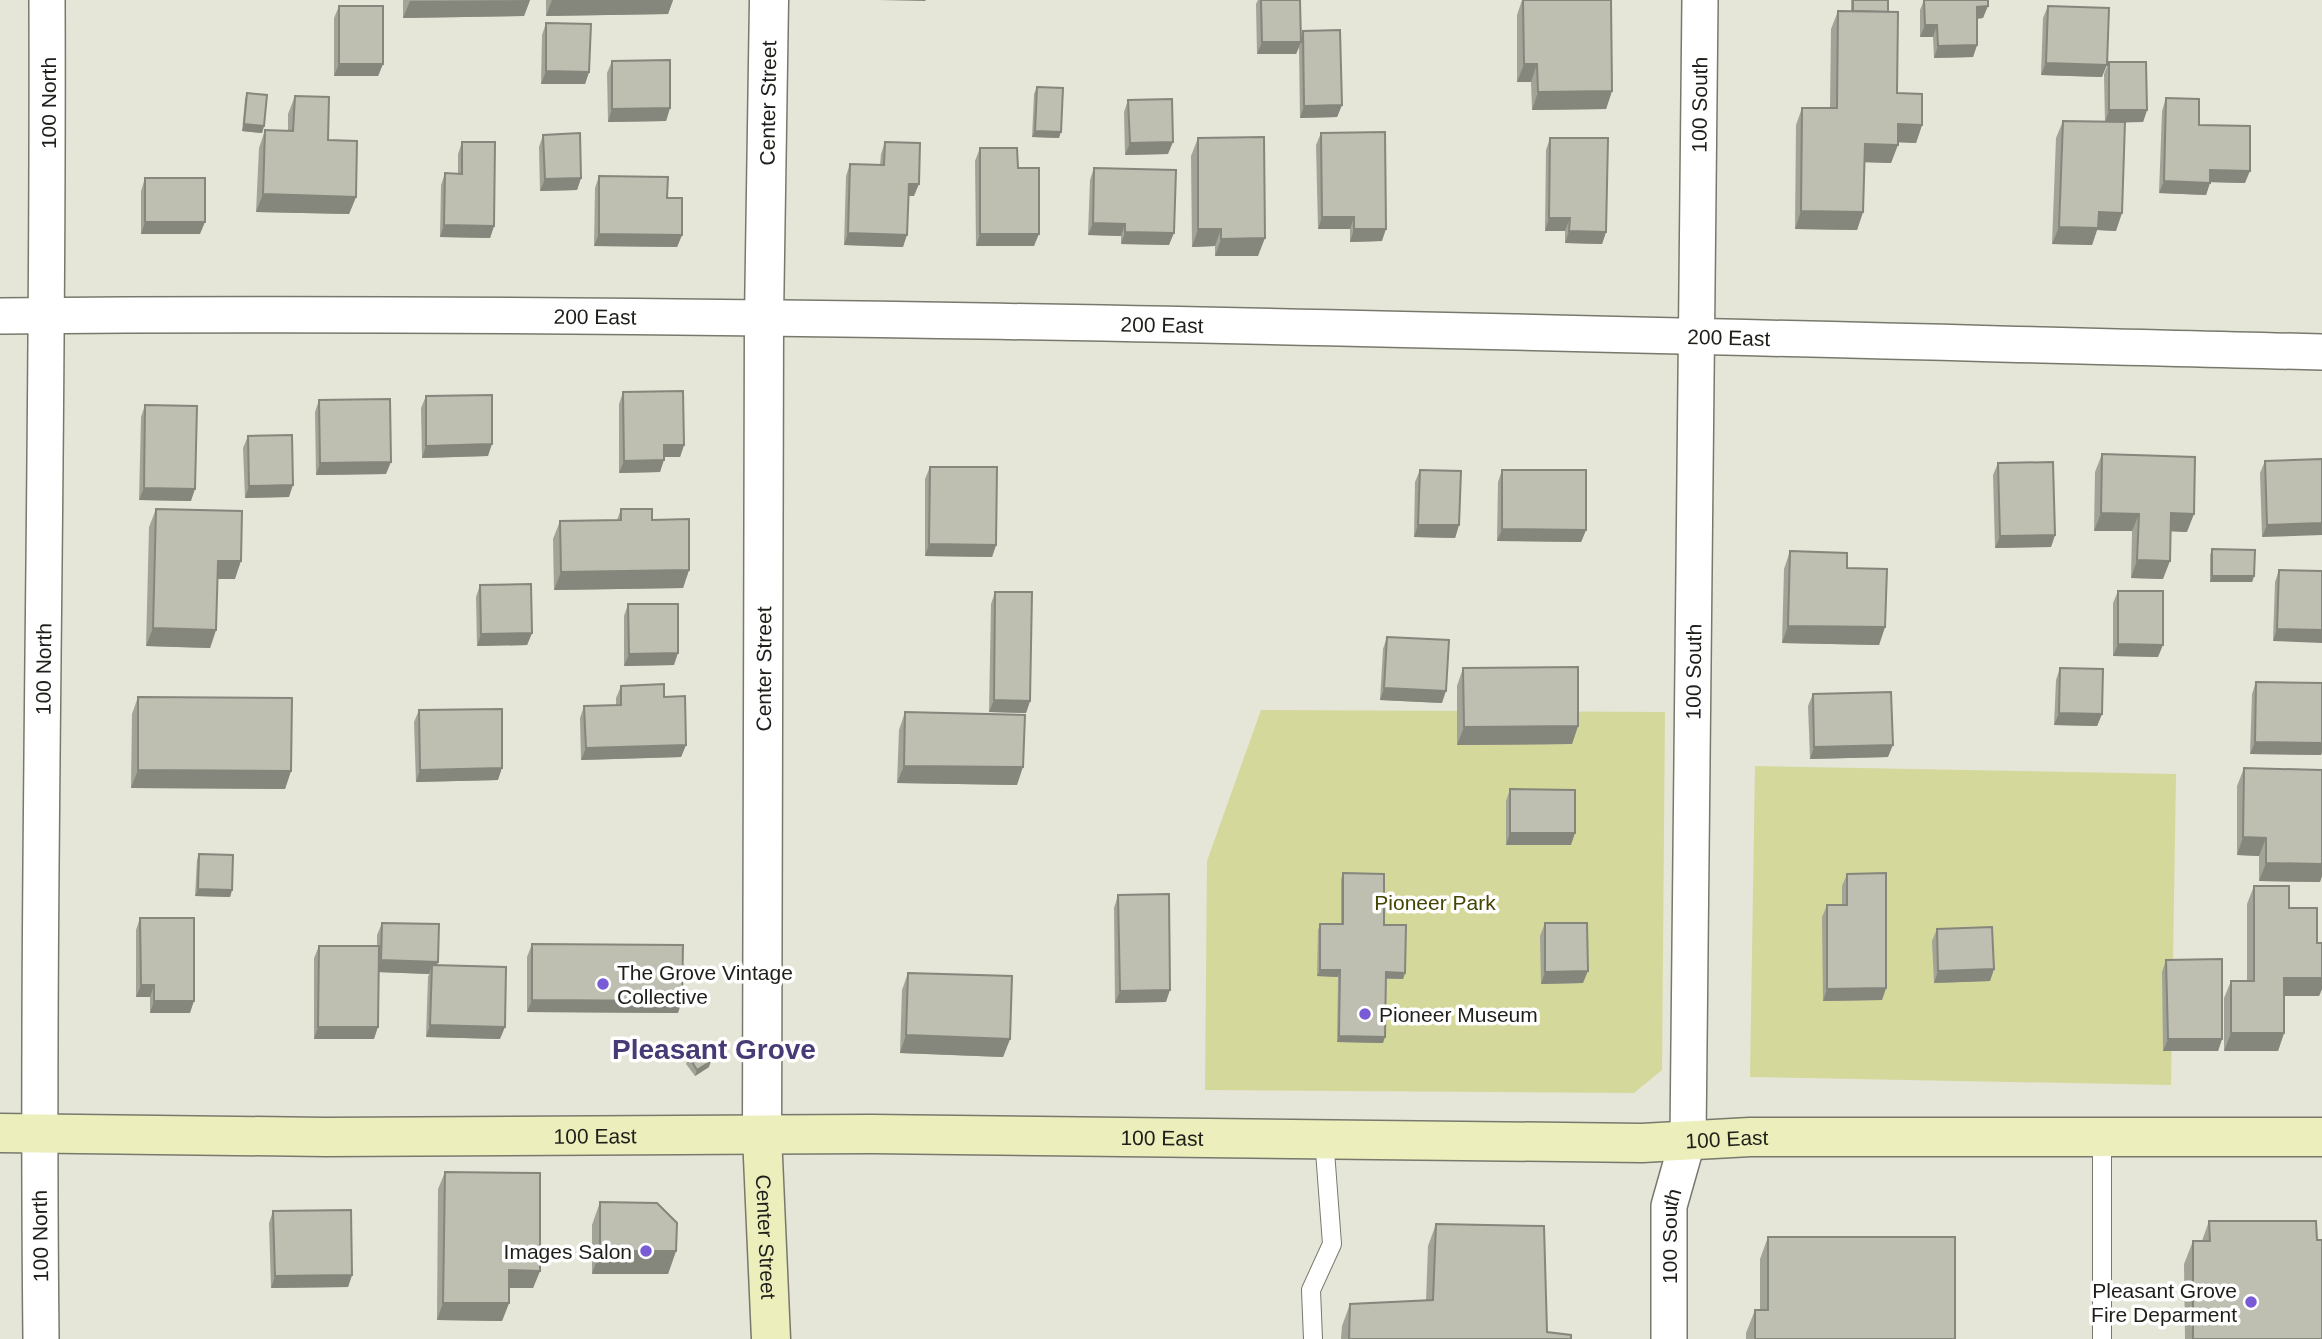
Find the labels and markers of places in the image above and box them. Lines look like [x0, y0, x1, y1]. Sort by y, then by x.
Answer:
place label: The Grove Vintage Collective [617, 961, 793, 1008]
marker: The Grove Vintage Collective [595, 976, 611, 992]
place label: Pioneer Museum [1379, 1003, 1538, 1026]
marker: Pioneer Museum [1357, 1006, 1373, 1022]
place label: Images Salon [504, 1240, 632, 1263]
marker: Images Salon [638, 1243, 654, 1259]
place label: Pleasant Grove Fire Deparment [2091, 1279, 2237, 1326]
marker: Pleasant Grove Fire Deparment [2243, 1294, 2259, 1310]

